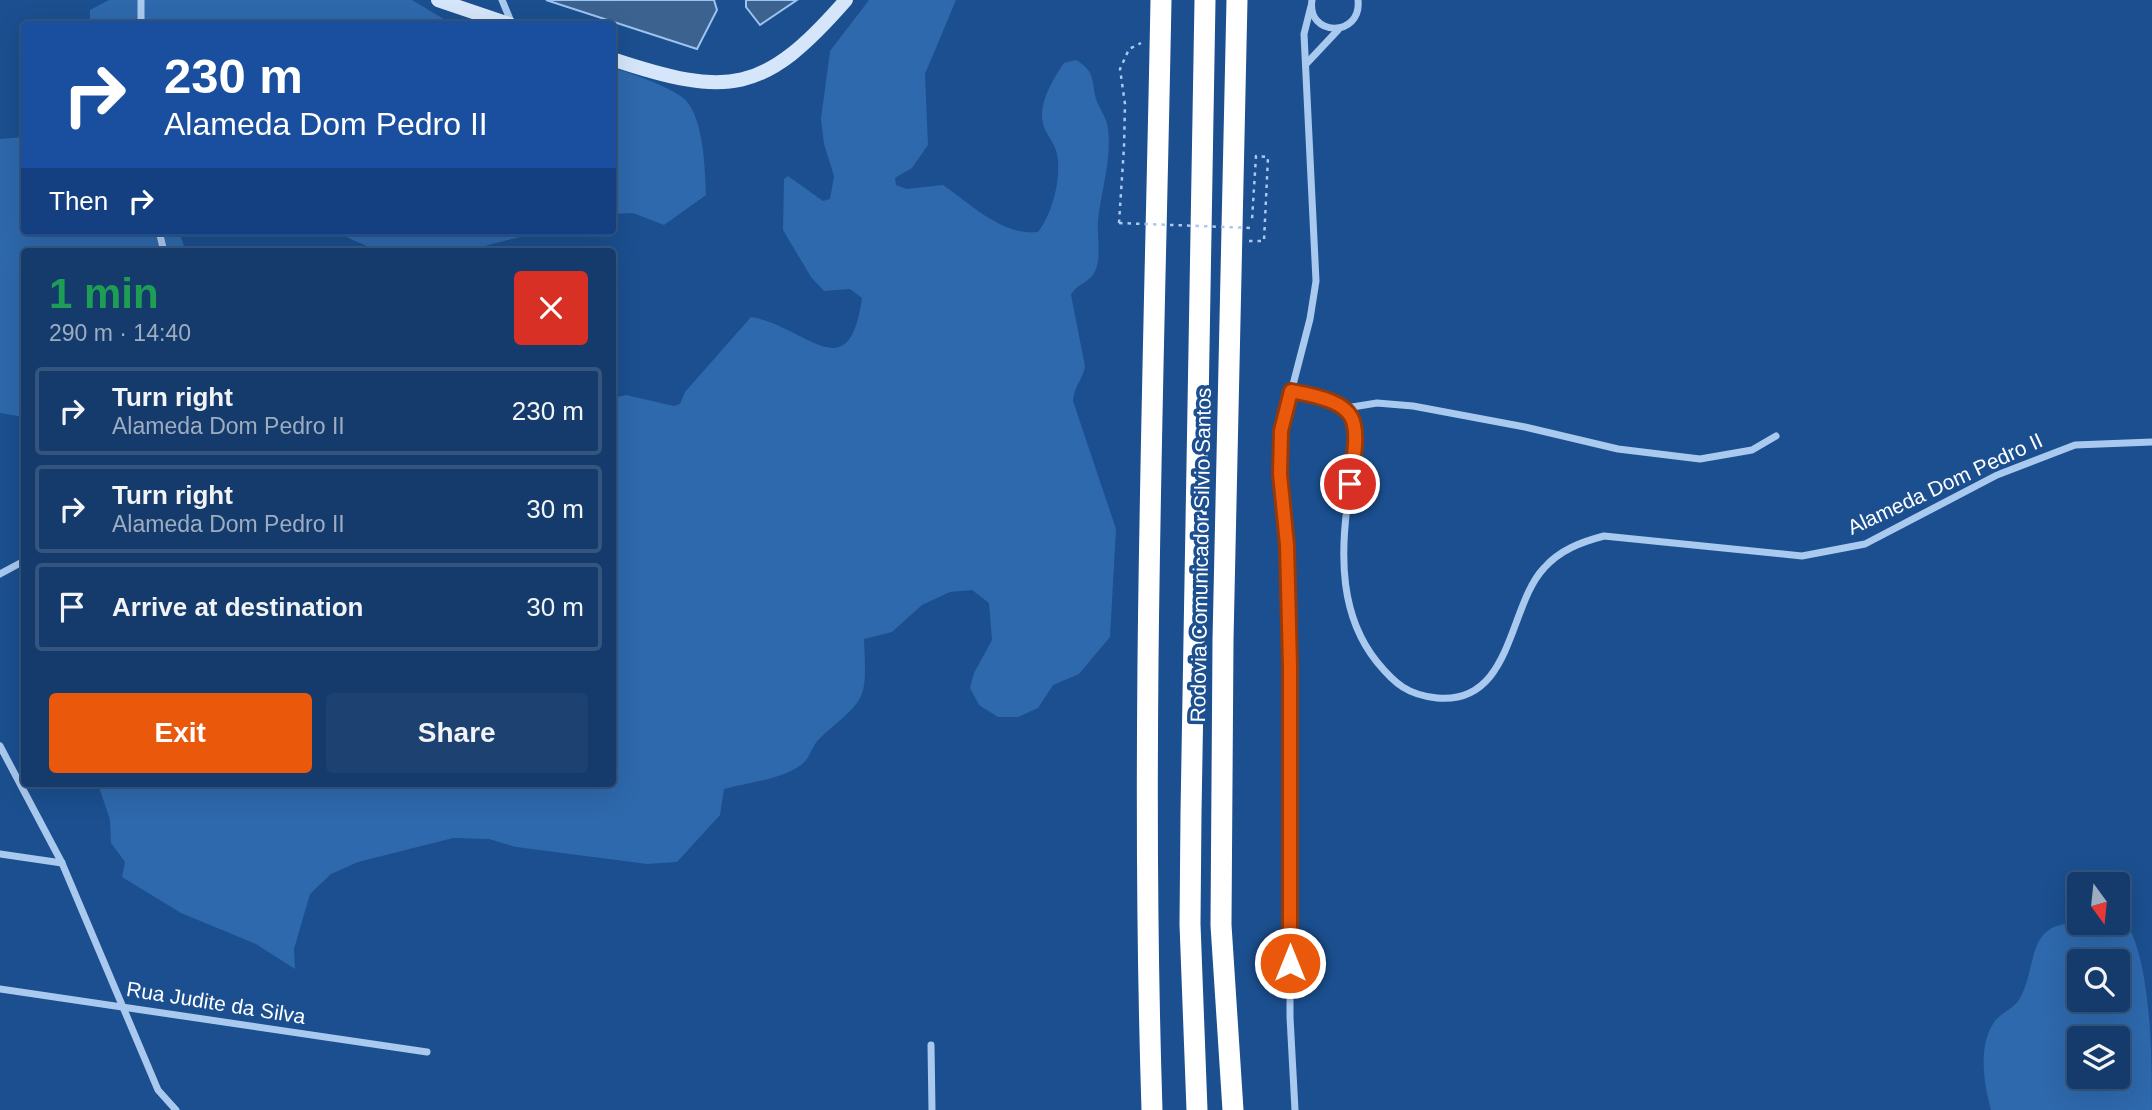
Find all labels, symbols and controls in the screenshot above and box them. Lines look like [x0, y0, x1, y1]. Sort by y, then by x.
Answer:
icon: right [49, 49, 140, 140]
text: 230 m [164, 49, 303, 103]
text: Alameda Dom Pedro II [164, 106, 488, 142]
icon: right [122, 182, 160, 220]
text: Then [49, 186, 108, 216]
text: 1 min [49, 270, 159, 317]
button: close [514, 271, 588, 345]
text: 290 m · 14:40 [49, 320, 191, 346]
text: Turn right [112, 382, 233, 412]
street label: Rodovia Comunicador Silvio Santos [1186, 387, 1215, 723]
icon: right [53, 392, 91, 430]
text: 230 m [512, 396, 584, 426]
text: Alameda Dom Pedro II [112, 413, 345, 439]
street label: Alameda Dom Pedro II [1844, 428, 2046, 539]
pin [1320, 454, 1380, 514]
icon: arrive [1331, 465, 1369, 503]
text: Turn right [112, 480, 233, 510]
icon: right [53, 490, 91, 528]
text: 30 m [526, 494, 584, 524]
text: Alameda Dom Pedro II [112, 511, 345, 537]
icon: arrive [53, 588, 91, 626]
text: Arrive at destination [112, 592, 363, 622]
text: 30 m [526, 592, 584, 622]
button: Exit [49, 693, 312, 773]
button: Share [326, 693, 588, 773]
north arrow [2067, 872, 2130, 934]
map controls [2067, 872, 2130, 1089]
position arrow [1253, 926, 1327, 1000]
button: search [2067, 949, 2130, 1012]
street label: Rua Judite da Silva [125, 977, 308, 1028]
button: layers [2067, 1026, 2130, 1089]

